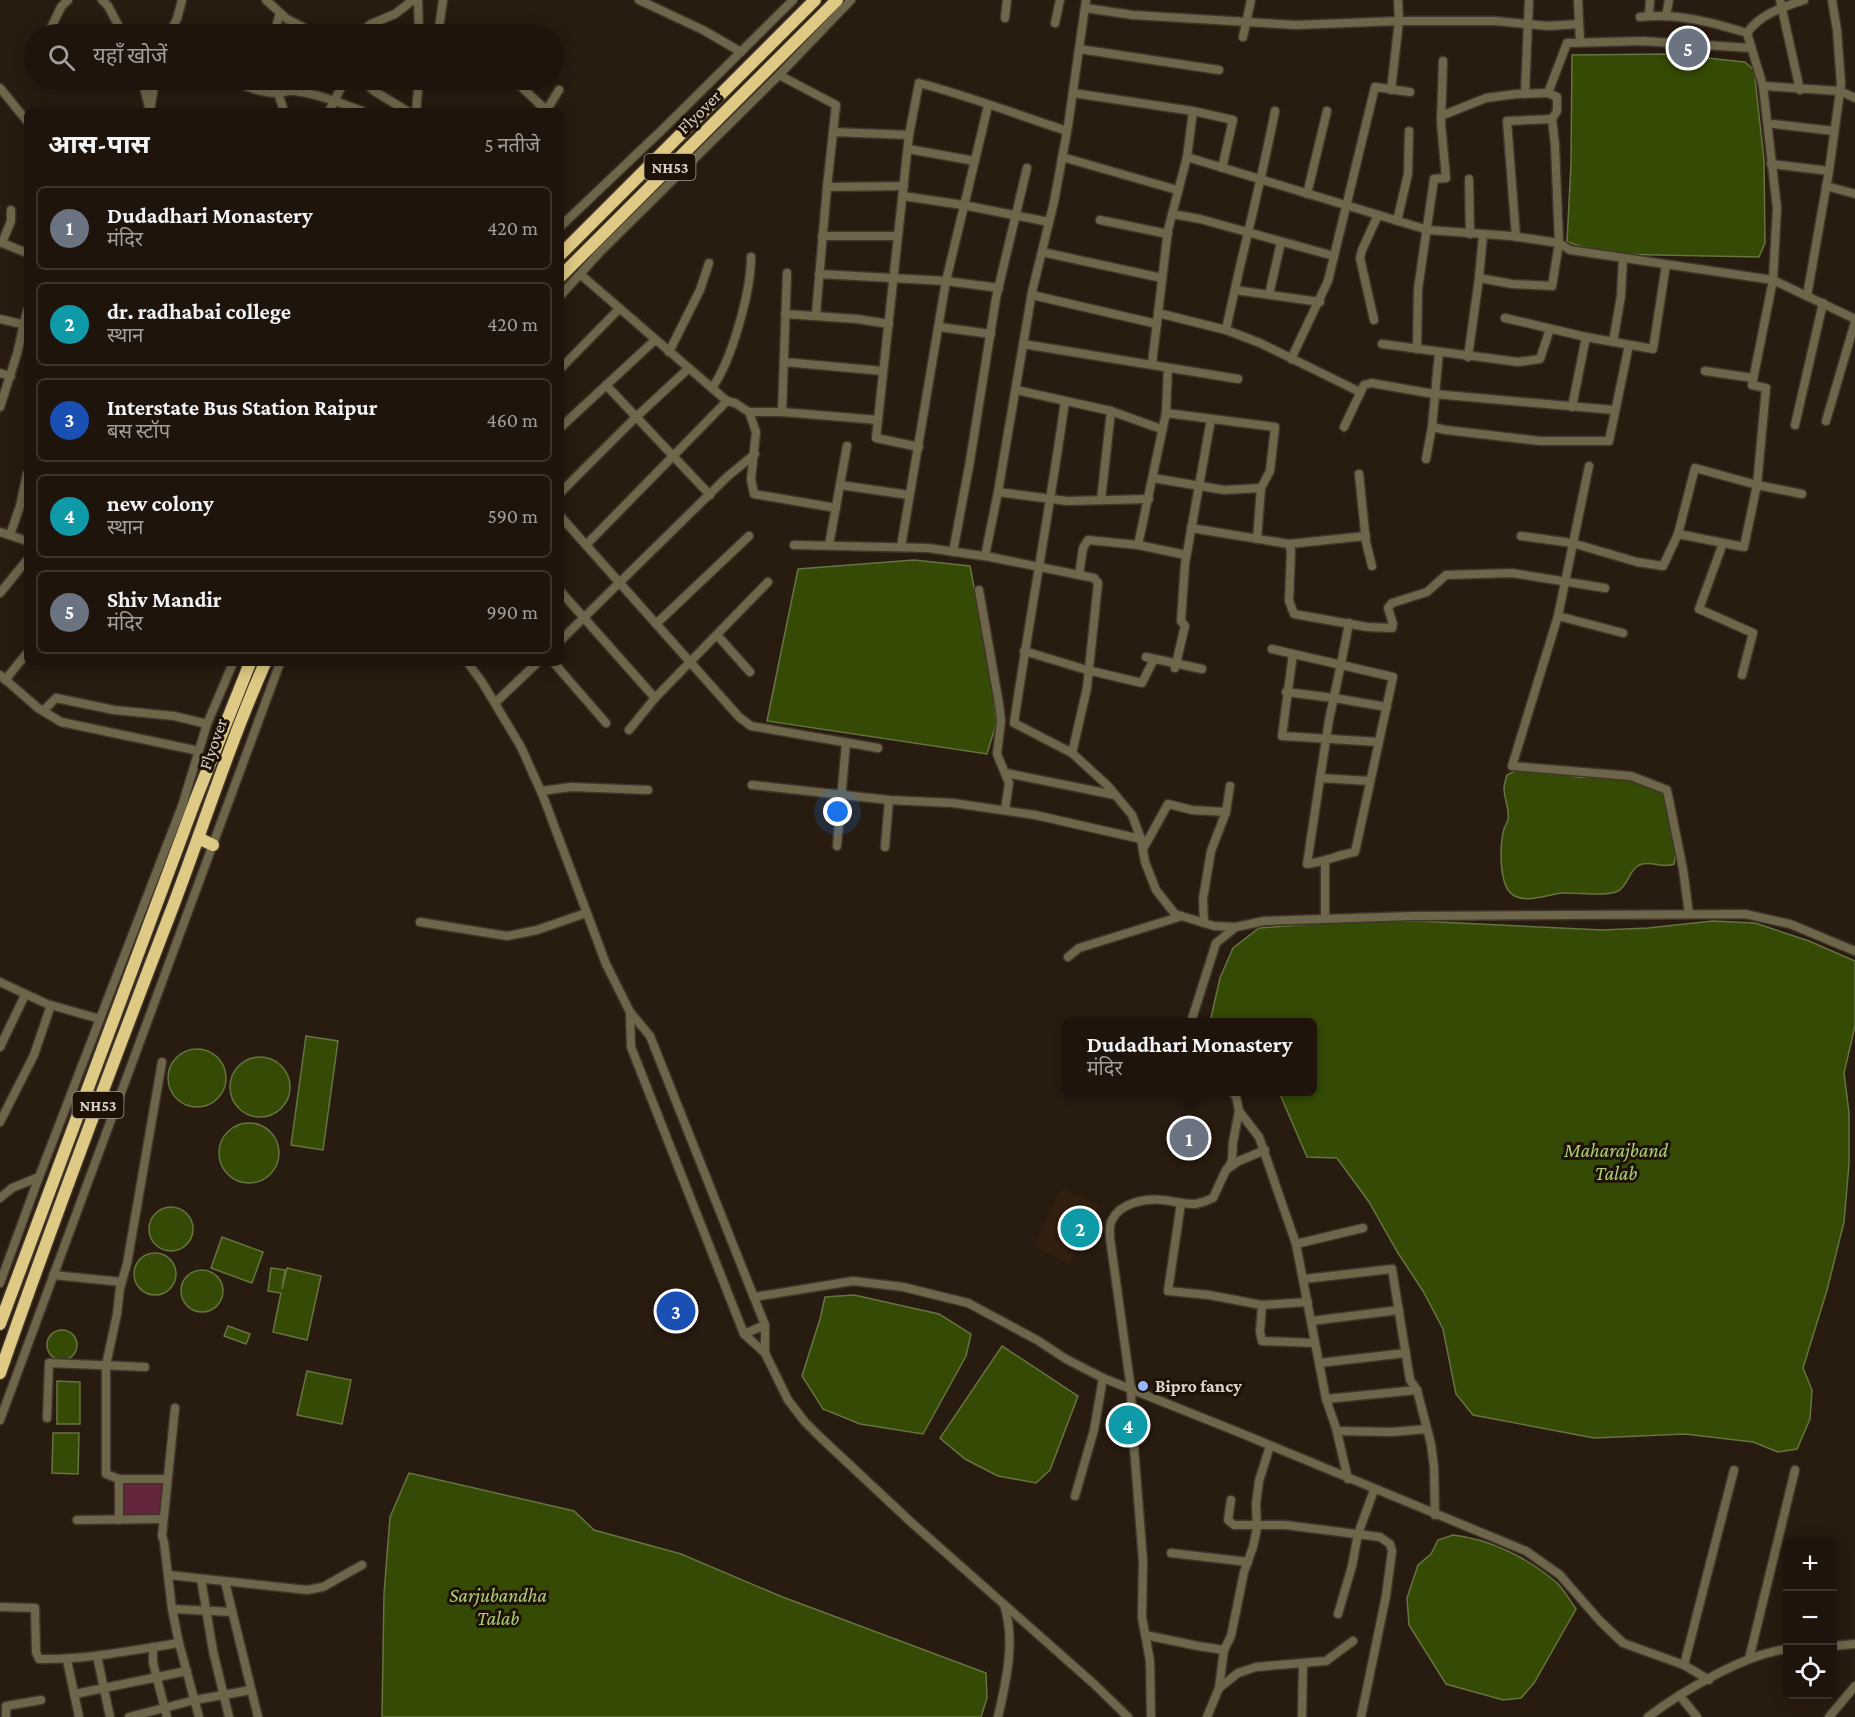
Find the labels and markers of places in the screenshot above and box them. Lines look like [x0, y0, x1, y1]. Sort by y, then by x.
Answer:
pin: 5 [1668, 26, 1708, 70]
pin: 1 [1170, 1116, 1208, 1160]
pin: 2 [1060, 1206, 1100, 1250]
pin: 3 [656, 1288, 696, 1334]
place label: Bipro fancy [1155, 1376, 1242, 1396]
marker: Bipro fancy [1136, 1379, 1150, 1393]
pin: 4 [1108, 1402, 1148, 1448]

